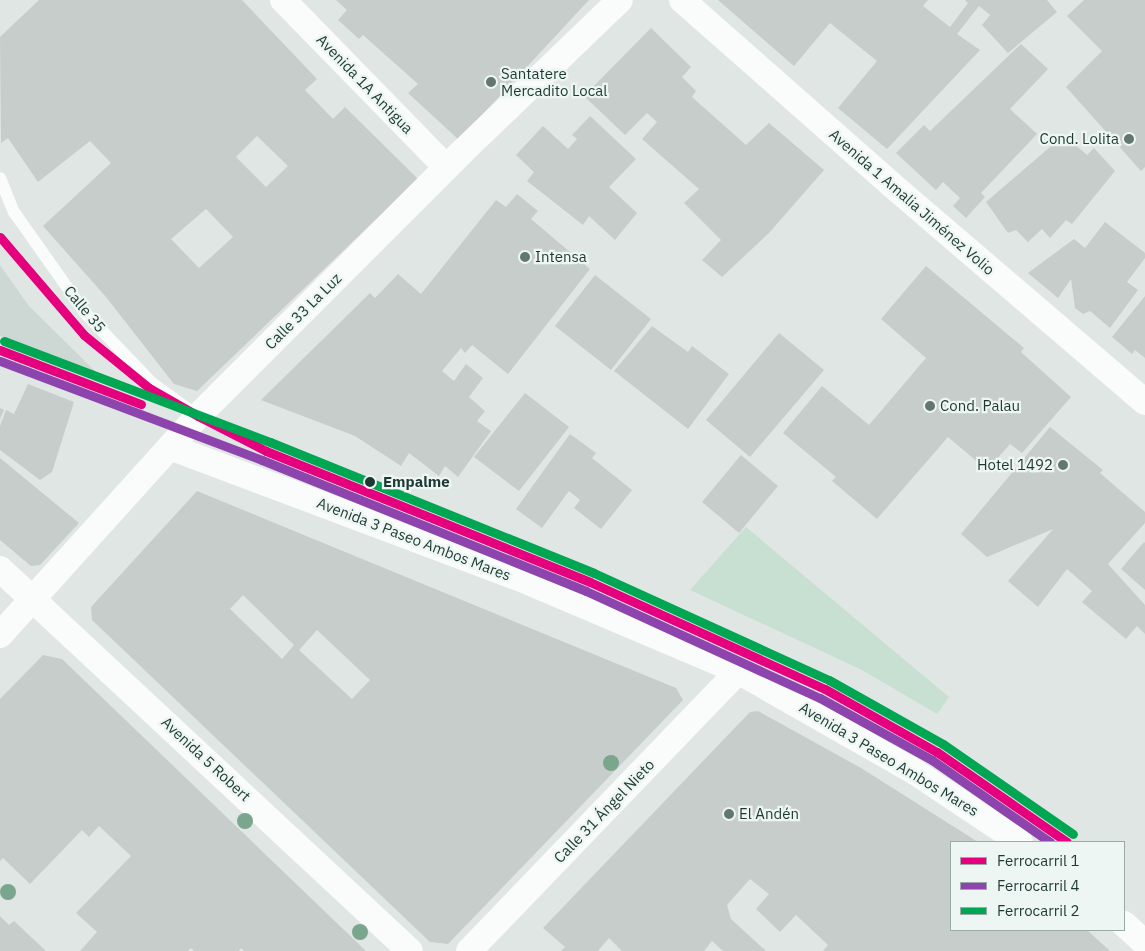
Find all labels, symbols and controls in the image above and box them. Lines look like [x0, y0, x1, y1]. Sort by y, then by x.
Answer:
street label: Avenida 1A Antigua [313, 31, 417, 137]
place label: Santatere Mercadito Local [501, 64, 607, 99]
marker: Santatere Mercadito Local [485, 76, 497, 88]
street label: Avenida 1 Amalia Jiménez Volio [826, 125, 998, 279]
place label: Cond. Lolita [1040, 130, 1119, 148]
marker: Cond. Lolita [1123, 133, 1135, 145]
place label: Intensa [535, 248, 587, 266]
marker: Intensa [519, 251, 531, 263]
street label: Calle 33 La Luz [261, 269, 345, 353]
street label: Calle 35 [60, 282, 110, 336]
place label: Cond. Palau [940, 397, 1020, 415]
marker: Cond. Palau [924, 400, 936, 412]
place label: Hotel 1492 [977, 456, 1053, 474]
marker: Hotel 1492 [1057, 459, 1069, 471]
marker: Empalme [361, 473, 379, 491]
place label: Empalme [383, 473, 450, 491]
street label: Avenida 3 Paseo Ambos Mares [315, 494, 513, 584]
street label: Avenida 3 Paseo Ambos Mares [796, 698, 982, 820]
street label: Avenida 5 Robert [158, 713, 254, 805]
street label: Calle 31 Ángel Nieto [550, 756, 658, 866]
place label: El Andén [739, 805, 799, 823]
marker: El Andén [723, 808, 735, 820]
legend [950, 841, 1125, 931]
text: Ferrocarril 1 [997, 851, 1080, 870]
text: Ferrocarril 4 [997, 876, 1080, 895]
text: Ferrocarril 2 [997, 901, 1080, 920]

